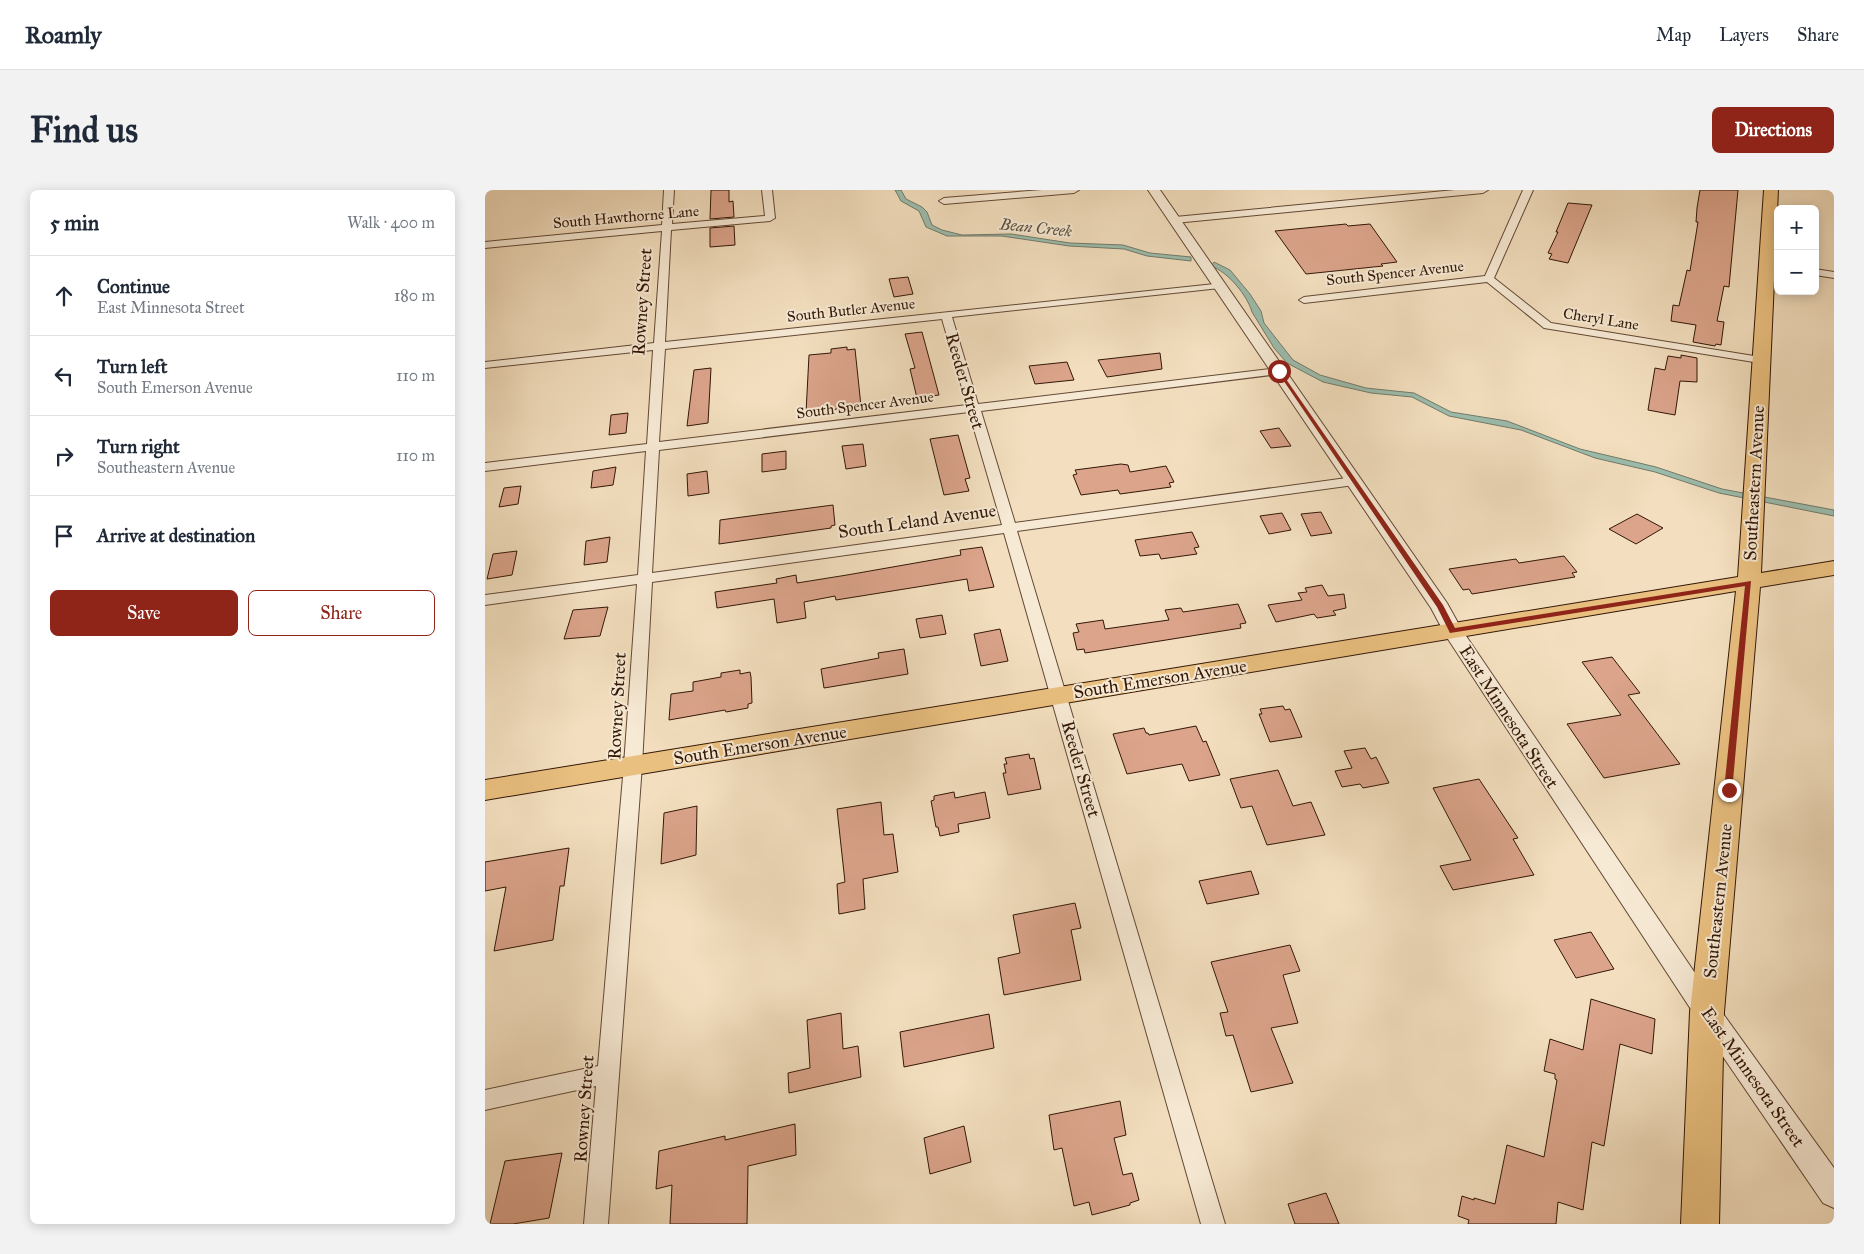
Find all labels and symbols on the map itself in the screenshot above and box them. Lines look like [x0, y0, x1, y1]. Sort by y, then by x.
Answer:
street label: South Hawthorne Lane [552, 202, 700, 232]
water label: Bean Creek [998, 214, 1073, 241]
street label: Rowney Street [627, 247, 657, 356]
street label: South Spencer Avenue [1325, 257, 1465, 289]
street label: South Butler Avenue [786, 294, 916, 326]
street label: Cheryl Lane [1562, 304, 1640, 334]
street label: Reeder Street [941, 330, 989, 432]
route start [1268, 360, 1291, 383]
street label: South Spencer Avenue [795, 388, 935, 422]
street label: Southeastern Avenue [1739, 405, 1769, 561]
street label: South Leland Avenue [837, 499, 997, 543]
street label: East Minnesota Street [1455, 641, 1564, 793]
street label: Rowney Street [603, 651, 631, 760]
street label: South Emerson Avenue [1072, 654, 1248, 704]
street label: Reeder Street [1057, 718, 1105, 820]
street label: South Emerson Avenue [672, 720, 848, 770]
route end [1718, 779, 1741, 802]
street label: Southeastern Avenue [1699, 823, 1737, 979]
street label: East Minnesota Street [1696, 1003, 1810, 1152]
street label: Rowney Street [569, 1054, 599, 1163]

